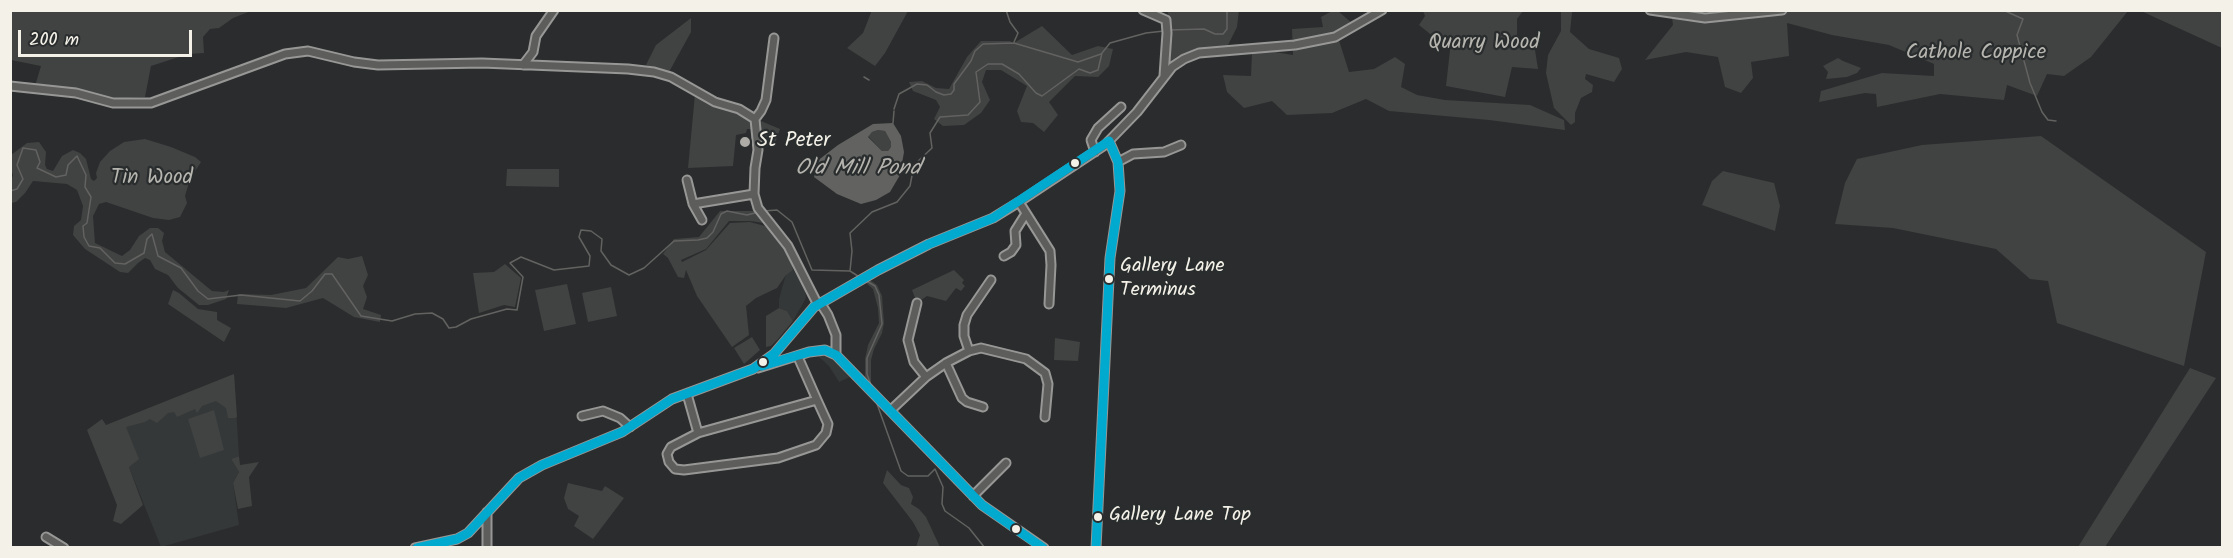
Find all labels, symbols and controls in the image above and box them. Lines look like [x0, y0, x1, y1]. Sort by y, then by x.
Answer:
scale bar [21, 18, 195, 56]
text: 200 m [29, 26, 79, 55]
park label: Quarry Wood [1428, 31, 1540, 57]
park label: Cathole Coppice [1906, 41, 2046, 67]
place label: St Peter [757, 129, 830, 155]
marker: St Peter [738, 135, 752, 149]
water label: Old Mill Pond [795, 157, 921, 183]
unlabelled marker [1069, 157, 1081, 169]
park label: Tin Wood [111, 166, 193, 192]
place label: Gallery Lane Terminus [1120, 256, 1224, 303]
marker: Gallery Lane Terminus [1103, 273, 1115, 285]
unlabelled marker [757, 356, 769, 368]
place label: Gallery Lane Top [1109, 505, 1251, 529]
marker: Gallery Lane Top [1092, 511, 1104, 523]
unlabelled marker [1010, 523, 1022, 535]

